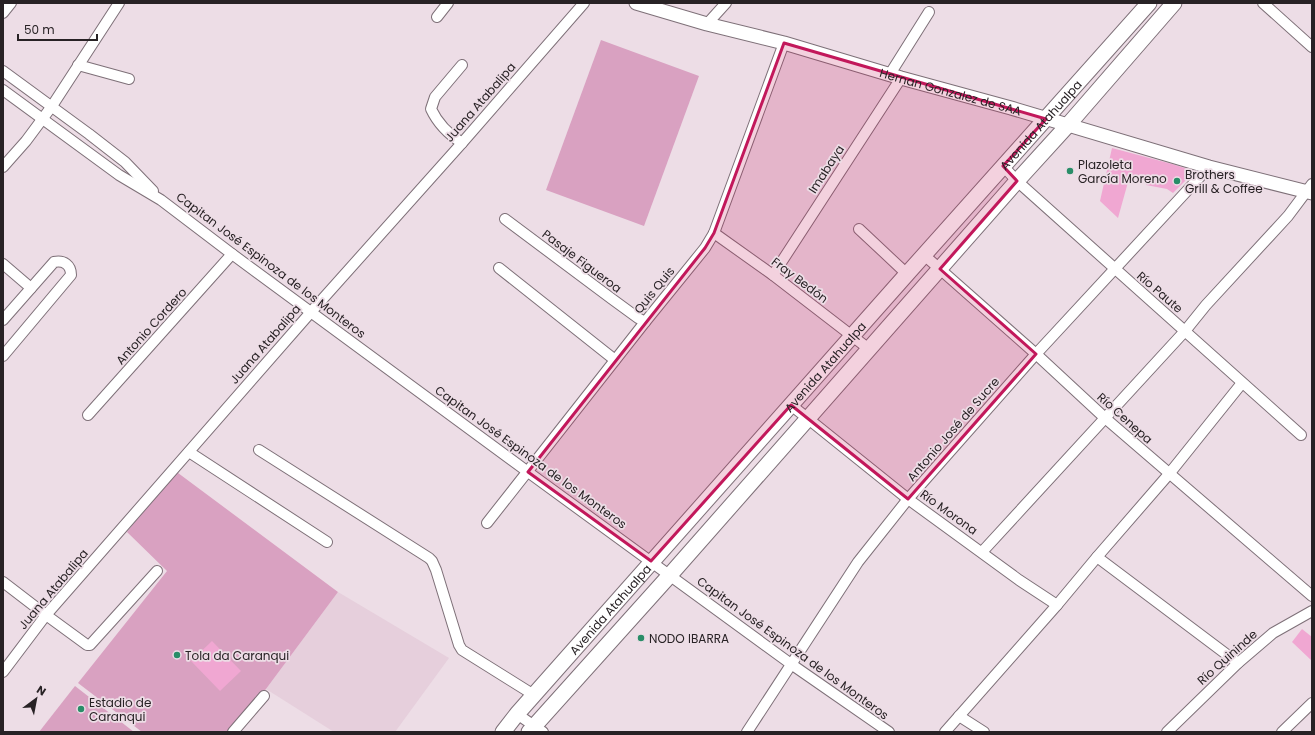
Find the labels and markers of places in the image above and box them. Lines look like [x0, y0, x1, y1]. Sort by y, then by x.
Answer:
place label: Plazoleta García Moreno [1078, 156, 1167, 187]
marker: Plazoleta García Moreno [1065, 166, 1075, 176]
place label: Brothers Grill & Coffee [1185, 166, 1263, 197]
marker: Brothers Grill & Coffee [1172, 176, 1182, 186]
place label: NODO IBARRA [649, 630, 729, 647]
marker: NODO IBARRA [636, 633, 646, 643]
place label: Tola da Caranqui [185, 647, 289, 664]
marker: Tola da Caranqui [172, 650, 182, 660]
place label: Estadio de Caranqui [89, 694, 151, 725]
marker: Estadio de Caranqui [76, 704, 86, 714]

